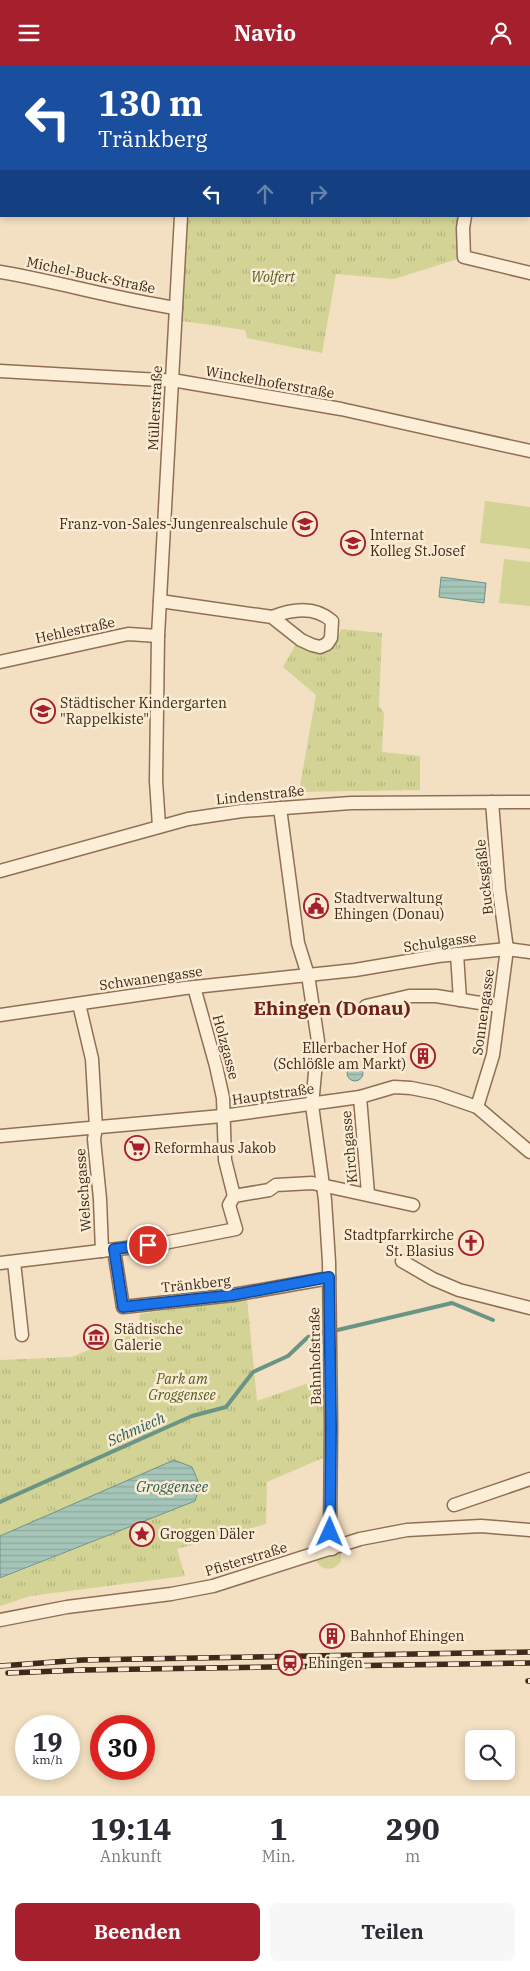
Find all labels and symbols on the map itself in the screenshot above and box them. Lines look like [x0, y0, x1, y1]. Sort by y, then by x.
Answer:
street label: Michel-Buck-Straße [25, 253, 157, 297]
park label: Wolfert [251, 268, 296, 286]
street label: Winckelhoferstraße [204, 362, 336, 402]
street label: Müllerstraße [144, 365, 166, 451]
school or university icon: Franz-von-Sales-Jungenrealschule [292, 511, 318, 537]
place label: Franz-von-Sales-Jungenrealschule [59, 515, 288, 533]
place label: Internat Kolleg St.Josef [370, 526, 466, 560]
school or university icon: Internat Kolleg St.Josef [340, 530, 366, 556]
street label: Hehlestraße [34, 613, 116, 647]
place label: Städtischer Kindergarten "Rappelkiste" [60, 694, 227, 728]
school or university icon: Städtischer Kindergarten "Rappelkiste" [30, 698, 56, 724]
street label: Lindenstraße [215, 781, 305, 809]
street label: Bucksgäßle [471, 838, 497, 916]
place label: Stadtverwaltung Ehingen (Donau) [334, 889, 444, 923]
public building icon: Stadtverwaltung Ehingen (Donau) [303, 893, 329, 919]
street label: Schulgasse [402, 928, 478, 956]
street label: Schwanengasse [98, 962, 204, 994]
street label: Sonnengasse [468, 968, 498, 1056]
district label: Ehingen (Donau) [254, 996, 411, 1020]
street label: Holzgasse [209, 1013, 243, 1081]
place label: Ellerbacher Hof (Schlößle am Markt) [273, 1039, 407, 1073]
building icon: Ellerbacher Hof (Schlößle am Markt) [410, 1043, 436, 1069]
street label: Hauptstraße [231, 1079, 315, 1109]
street label: Kirchgasse [337, 1110, 361, 1184]
supermarket icon: Reformhaus Jakob [124, 1135, 150, 1161]
place label: Reformhaus Jakob [154, 1139, 276, 1157]
street label: Welschgasse [71, 1148, 95, 1232]
pin [127, 1224, 169, 1266]
place label: Stadtpfarrkirche St. Blasius [344, 1226, 454, 1260]
church icon: Stadtpfarrkirche St. Blasius [458, 1230, 484, 1256]
street label: Tränkberg [160, 1271, 232, 1297]
street label: Bahnhofstraße [305, 1307, 325, 1405]
place label: Städtische Galerie [114, 1320, 183, 1354]
museum icon: Städtische Galerie [83, 1324, 109, 1350]
park label: Park am Groggensee [148, 1370, 216, 1404]
water label: Schmiech [103, 1408, 169, 1451]
water label: Groggensee [136, 1477, 208, 1496]
position arrow [303, 1505, 355, 1557]
place icon: Groggen Däler [129, 1521, 155, 1547]
place label: Groggen Däler [160, 1525, 255, 1543]
street label: Pfisterstraße [203, 1538, 289, 1580]
building icon: Bahnhof Ehingen [319, 1623, 345, 1649]
place label: Bahnhof Ehingen [350, 1627, 464, 1645]
station icon: Ehingen [277, 1650, 303, 1676]
place label: Ehingen [308, 1654, 363, 1672]
speed limit sign: 30 [90, 1715, 155, 1780]

